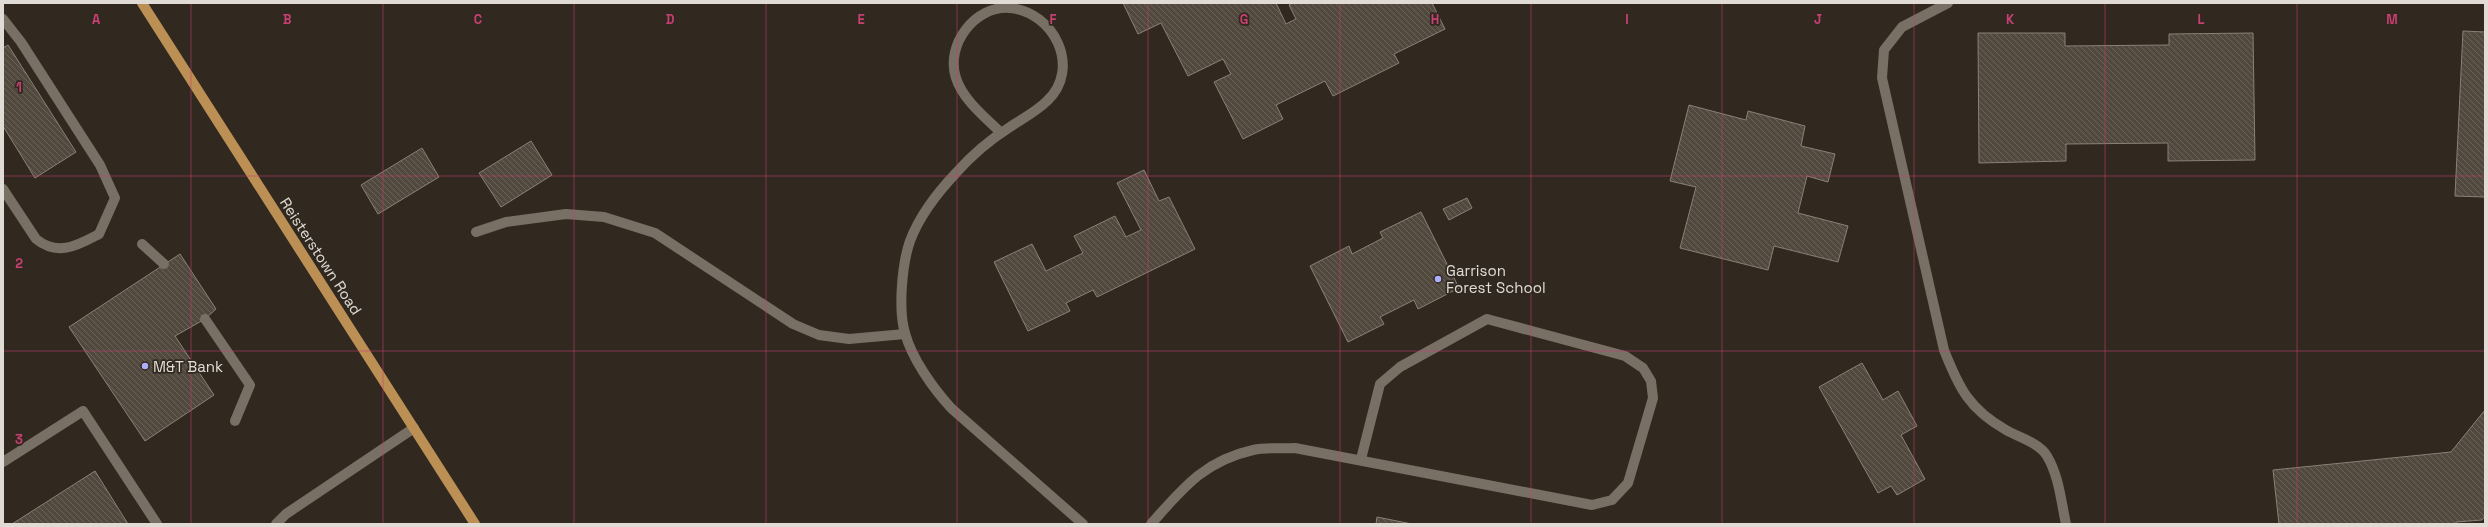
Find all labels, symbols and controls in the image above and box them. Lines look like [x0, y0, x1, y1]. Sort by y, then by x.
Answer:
text: A [92, 11, 101, 28]
text: B [283, 11, 292, 28]
text: C [474, 11, 482, 28]
text: D [666, 11, 675, 28]
text: E [857, 11, 865, 28]
text: F [1050, 11, 1057, 28]
text: G [1240, 11, 1248, 28]
text: H [1431, 11, 1439, 28]
text: I [1625, 11, 1629, 28]
text: J [1814, 11, 1822, 28]
text: K [2006, 11, 2015, 28]
text: L [2197, 11, 2205, 28]
text: M [2386, 11, 2398, 28]
text: 1 [16, 79, 22, 96]
street label: Reisterstown Road [276, 194, 366, 318]
text: 2 [15, 255, 23, 272]
place label: Garrison Forest School [1446, 261, 1546, 297]
marker: Garrison Forest School [1433, 274, 1443, 284]
place label: M&T Bank [153, 357, 223, 376]
marker: M&T Bank [140, 361, 150, 371]
text: 3 [15, 431, 23, 448]

